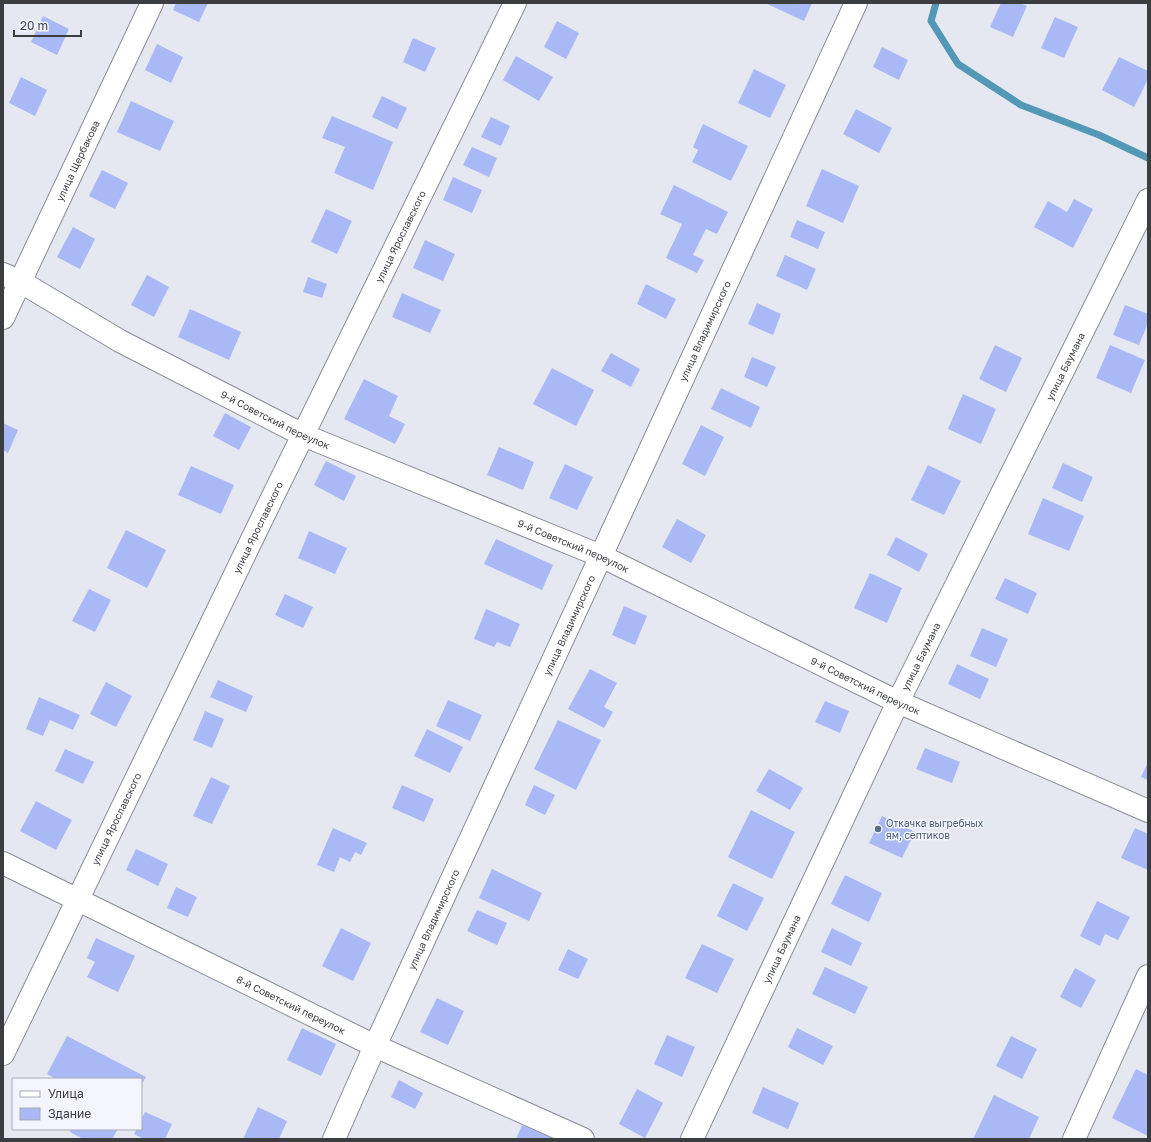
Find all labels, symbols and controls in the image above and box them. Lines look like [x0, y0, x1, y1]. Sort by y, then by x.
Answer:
scale bar [14, 12, 81, 38]
text: 20 m [20, 18, 48, 33]
street label: улица Щербакова [53, 118, 102, 203]
street label: улица Ярославского [373, 189, 428, 284]
street label: улица Владимирского [676, 279, 733, 383]
street label: улица Баумана [1043, 331, 1087, 402]
street label: 9-й Советский переулок [219, 388, 332, 451]
street label: улица Ярославского [230, 479, 285, 575]
street label: 9-й Советский переулок [516, 517, 631, 575]
street label: улица Владимирского [541, 573, 597, 677]
street label: улица Баумана [899, 621, 943, 692]
street label: 9-й Советский переулок [809, 654, 922, 717]
street label: улица Ярославского [89, 771, 143, 867]
place label: Откачка выгребных ям, септиков [886, 817, 984, 841]
marker: Откачка выгребных ям, септиков [873, 824, 883, 834]
street label: улица Владимирского [405, 867, 462, 972]
street label: улица Баумана [760, 913, 803, 985]
street label: 8-й Советский переулок [235, 973, 348, 1037]
legend [12, 1078, 142, 1130]
text: Улица [48, 1086, 84, 1101]
text: Здание [48, 1106, 91, 1121]

